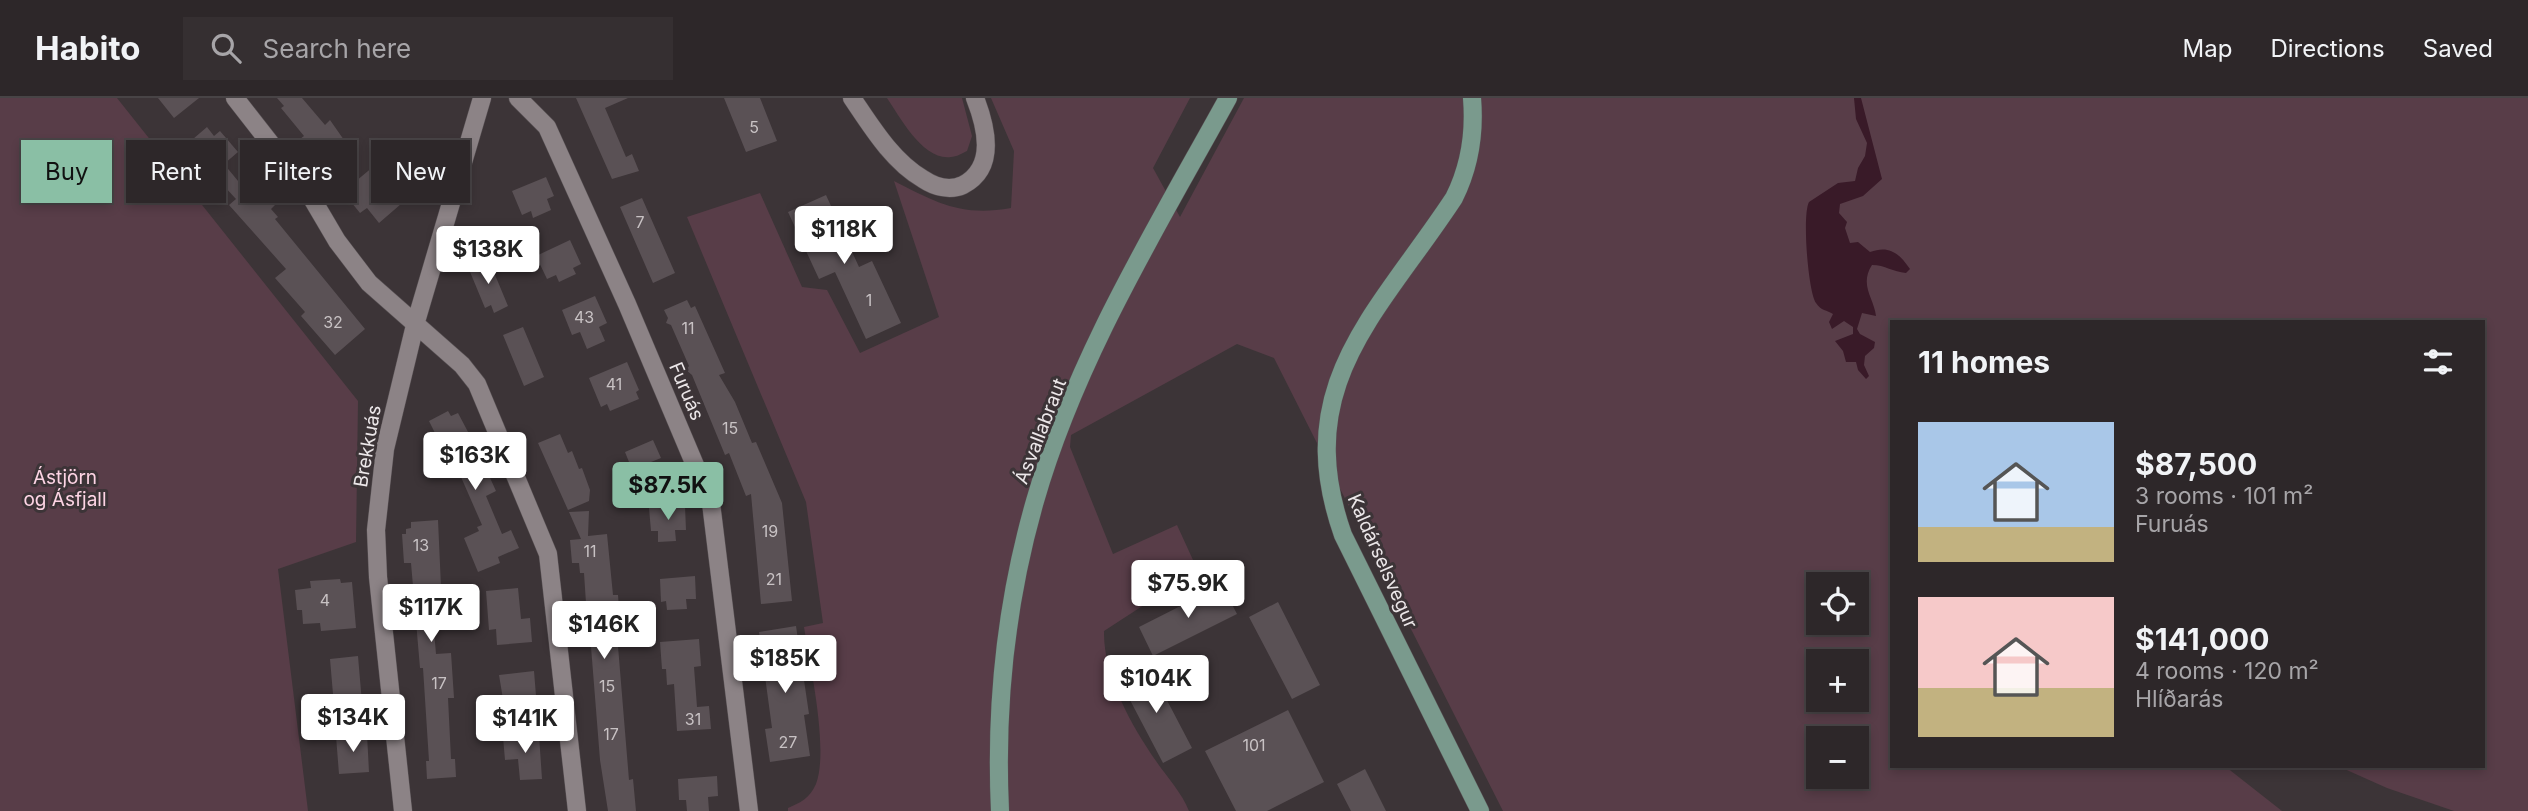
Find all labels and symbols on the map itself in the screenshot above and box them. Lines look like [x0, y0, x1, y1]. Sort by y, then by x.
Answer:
house number: 5 [749, 117, 759, 137]
pin: $118K [795, 206, 893, 266]
house number: 7 [635, 212, 645, 232]
pin: $138K [439, 226, 537, 286]
house number: 1 [866, 290, 872, 310]
house number: 43 [574, 307, 594, 327]
house number: 32 [323, 312, 343, 332]
house number: 11 [681, 318, 695, 338]
street label: Furuás [664, 359, 709, 424]
house number: 41 [606, 374, 622, 394]
street label: Ásvallabraut [1009, 375, 1071, 487]
street label: Brekkuás [349, 403, 386, 489]
house number: 15 [722, 418, 738, 438]
pin: $163K [426, 432, 524, 492]
pin: $87.5K [611, 462, 725, 522]
park label: Ástjörn og Ásfjall [23, 465, 107, 511]
street label: Kaldárselsvegur [1343, 490, 1422, 632]
house number: 19 [762, 521, 778, 541]
house number: 13 [413, 535, 429, 555]
house number: 11 [583, 541, 597, 561]
pin: $75.9K [1131, 560, 1245, 620]
house number: 21 [766, 569, 782, 589]
pin: $117K [382, 584, 480, 644]
house number: 4 [320, 590, 330, 610]
pin: $146K [555, 602, 653, 661]
pin: $185K [736, 636, 834, 695]
pin: $104K [1107, 656, 1205, 715]
house number: 17 [431, 673, 447, 693]
house number: 15 [599, 676, 615, 696]
pin: $134K [304, 694, 402, 754]
pin: $141K [476, 696, 574, 755]
house number: 31 [685, 709, 701, 729]
house number: 17 [603, 724, 619, 744]
house number: 27 [779, 732, 797, 752]
house number: 101 [1242, 735, 1266, 755]

